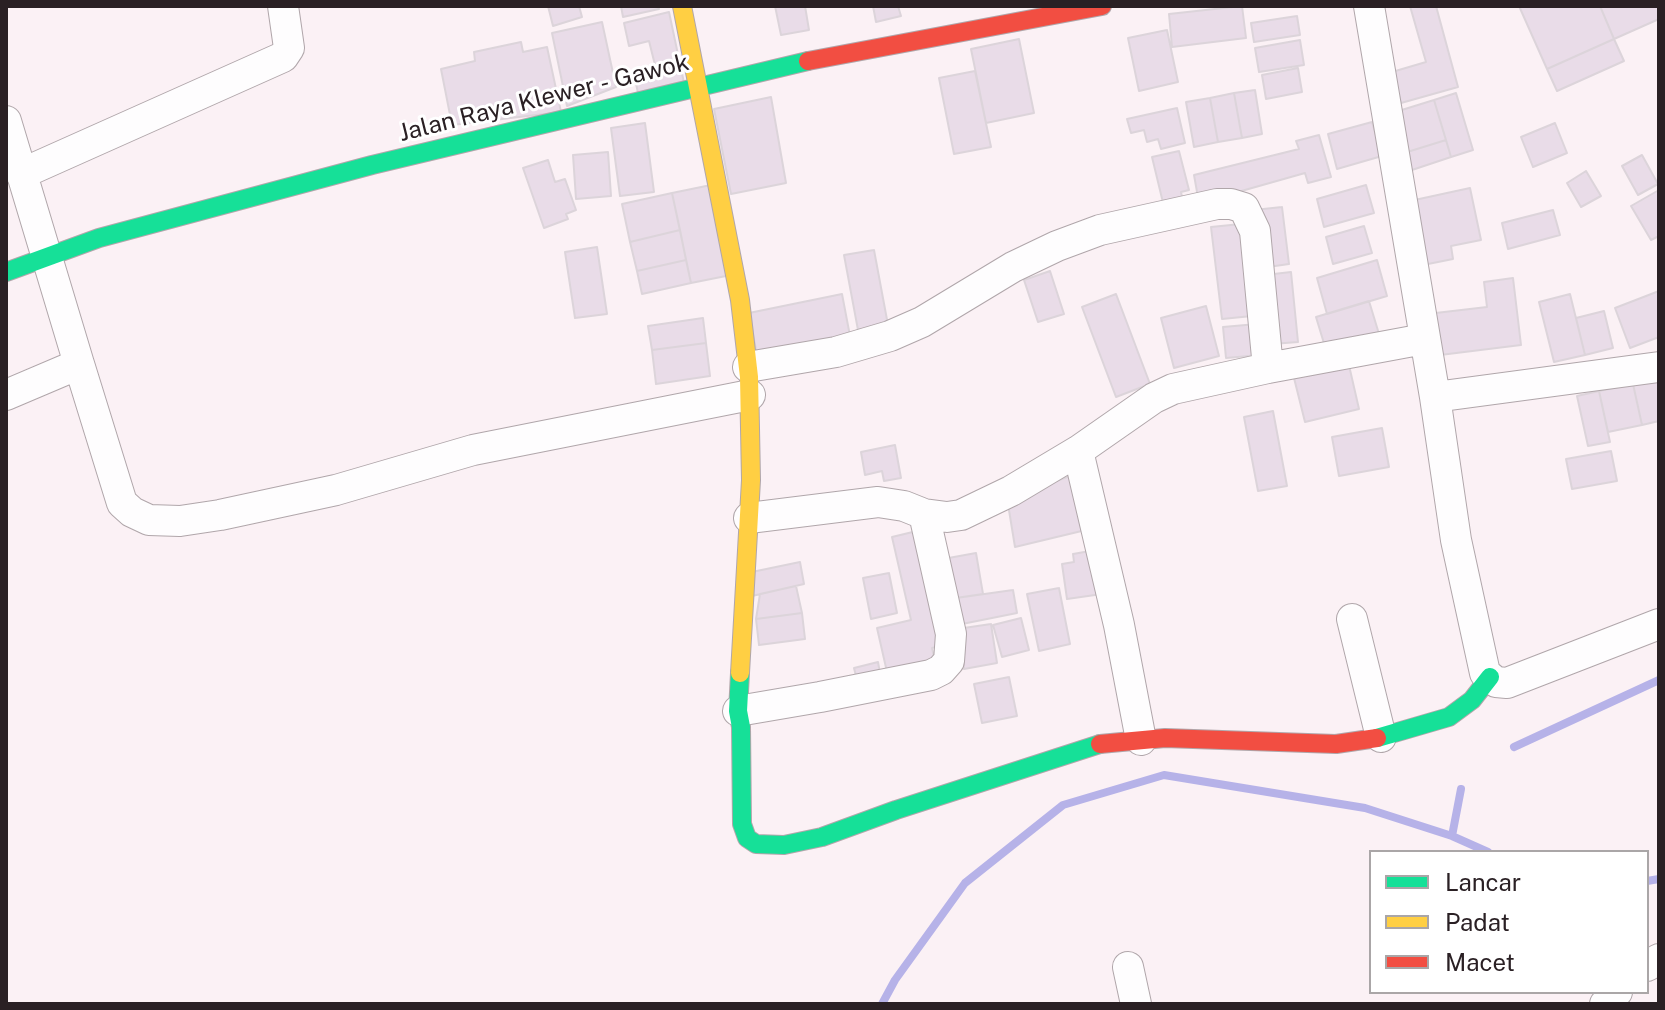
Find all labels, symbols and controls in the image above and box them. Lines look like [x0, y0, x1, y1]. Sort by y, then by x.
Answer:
street label: Jalan Raya Klewer - Gawok [396, 48, 692, 148]
legend [1369, 850, 1649, 994]
text: Lancar [1445, 868, 1521, 896]
text: Padat [1445, 908, 1510, 936]
text: Macet [1445, 948, 1515, 976]

